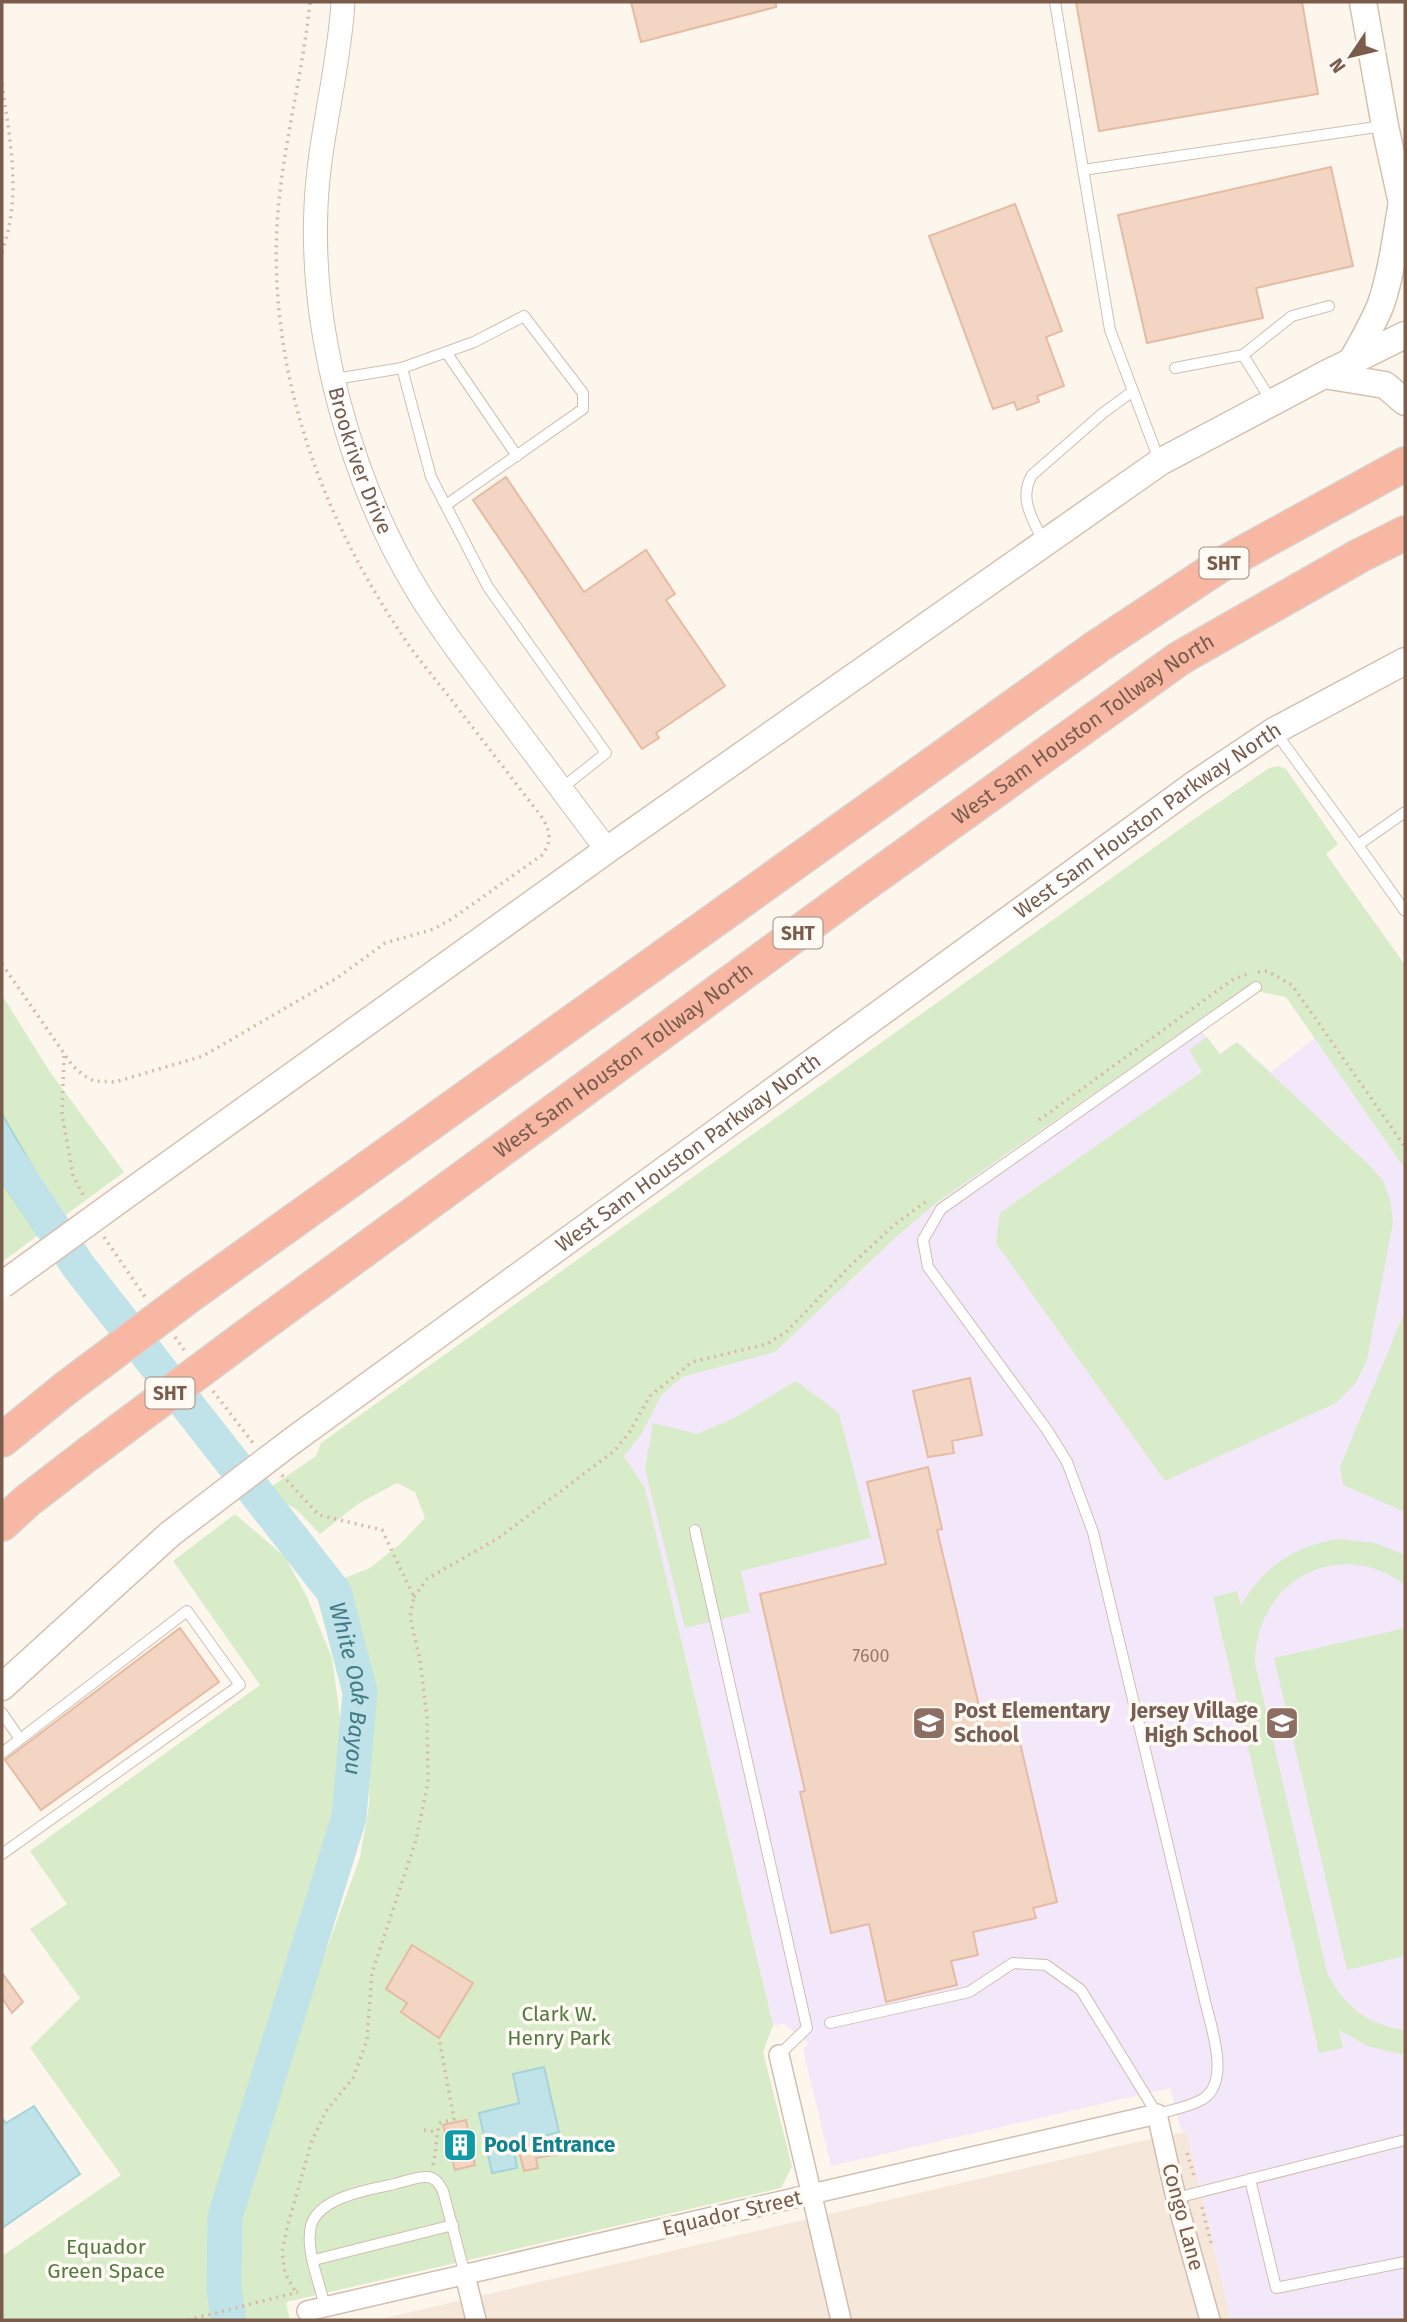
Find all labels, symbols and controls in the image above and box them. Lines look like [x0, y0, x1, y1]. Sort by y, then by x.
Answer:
north arrow [1316, 21, 1386, 91]
text: N [1324, 54, 1351, 77]
street label: Brookriver Drive [322, 384, 398, 538]
road number: SHT [1200, 548, 1248, 578]
street label: West Sam Houston Tollway North [947, 628, 1219, 830]
street label: West Sam Houston Parkway North [1009, 717, 1286, 924]
road number: SHT [774, 917, 822, 948]
street label: West Sam Houston Tollway North [489, 957, 758, 1164]
street label: West Sam Houston Parkway North [550, 1048, 826, 1258]
road number: SHT [146, 1378, 194, 1408]
water label: White Oak Bayou [323, 1599, 374, 1776]
house number: 7600 [852, 1645, 890, 1667]
place label: Post Elementary School [954, 1698, 1110, 1748]
place label: Jersey Village High School [1129, 1698, 1259, 1748]
school or university icon: Post Elementary School [910, 1704, 948, 1742]
school or university icon: Jersey Village High School [1263, 1704, 1301, 1742]
park label: Clark W. Henry Park [507, 2001, 611, 2051]
building icon: Pool Entrance [441, 2126, 479, 2164]
place label: Pool Entrance [484, 2132, 616, 2158]
street label: Congo Lane [1156, 2161, 1210, 2273]
street label: Equador Street [660, 2184, 805, 2242]
park label: Equador Green Space [47, 2234, 165, 2284]

